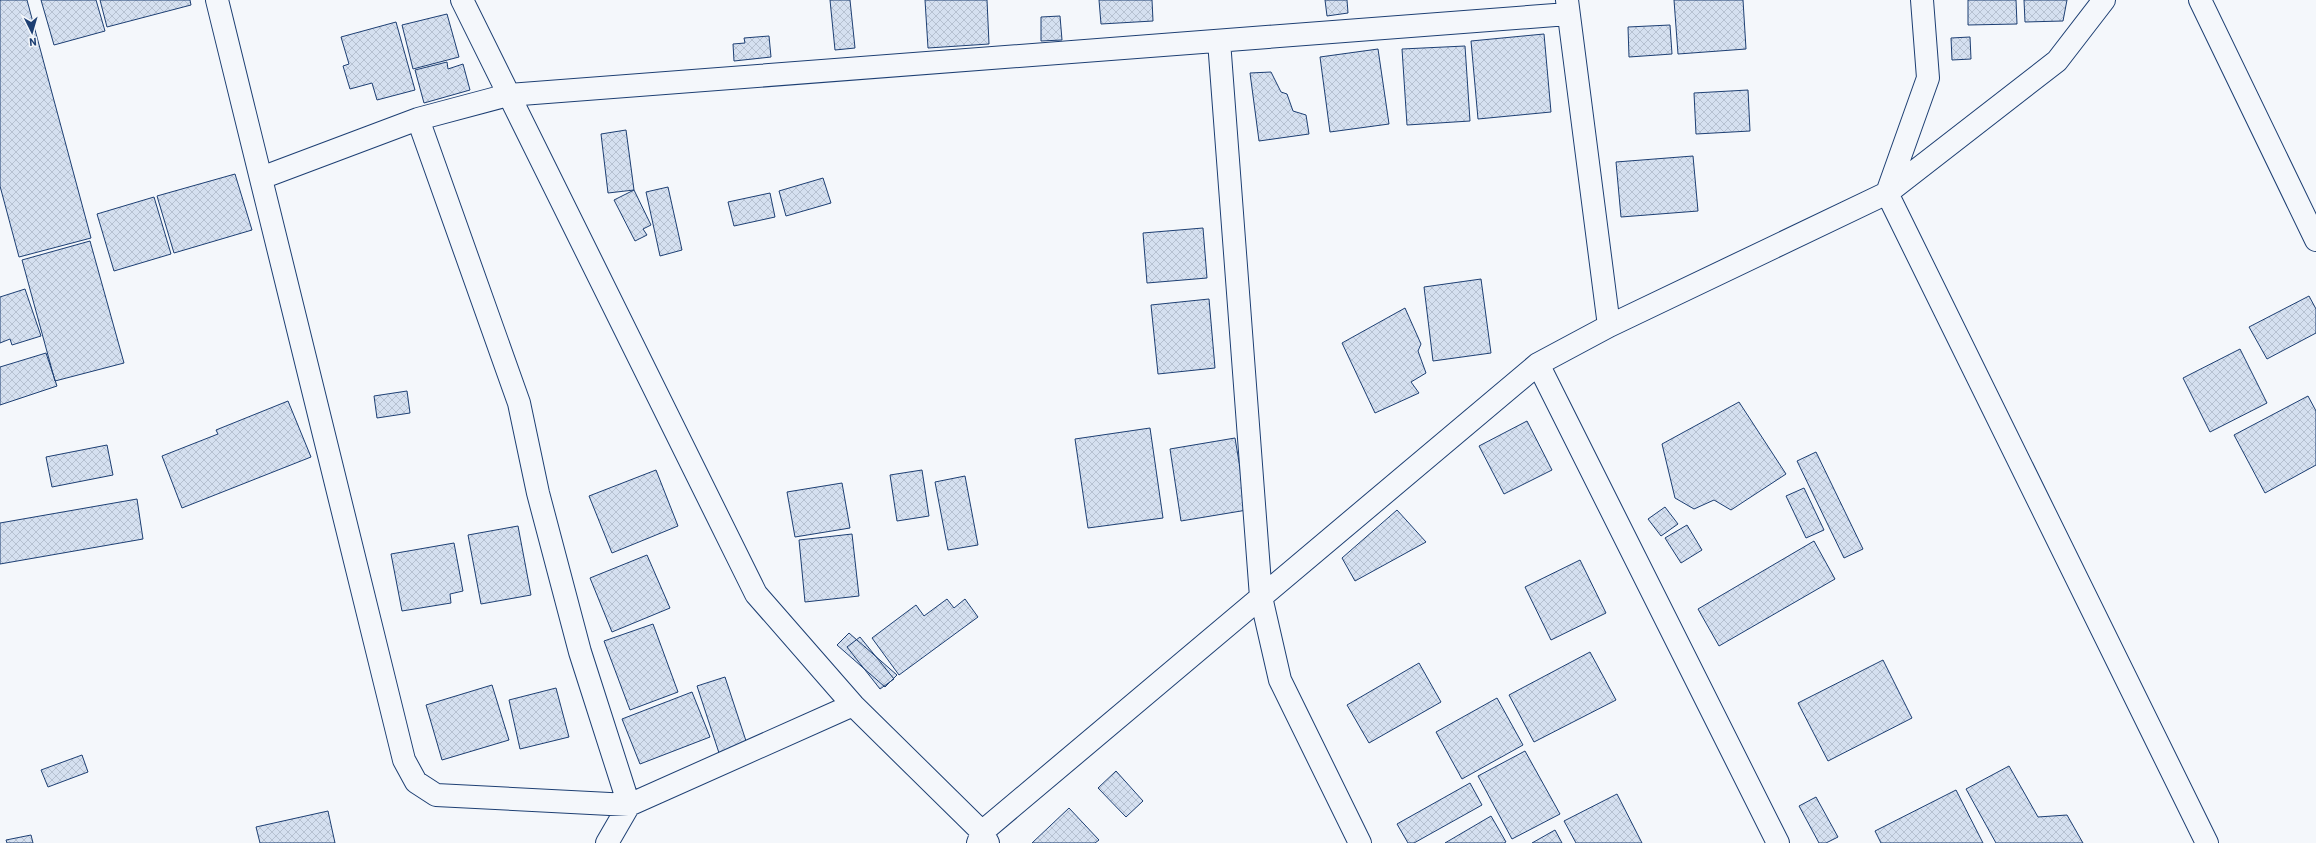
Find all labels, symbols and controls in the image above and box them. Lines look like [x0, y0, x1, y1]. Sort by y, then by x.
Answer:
north arrow [12, 12, 52, 52]
text: N [29, 36, 37, 49]

